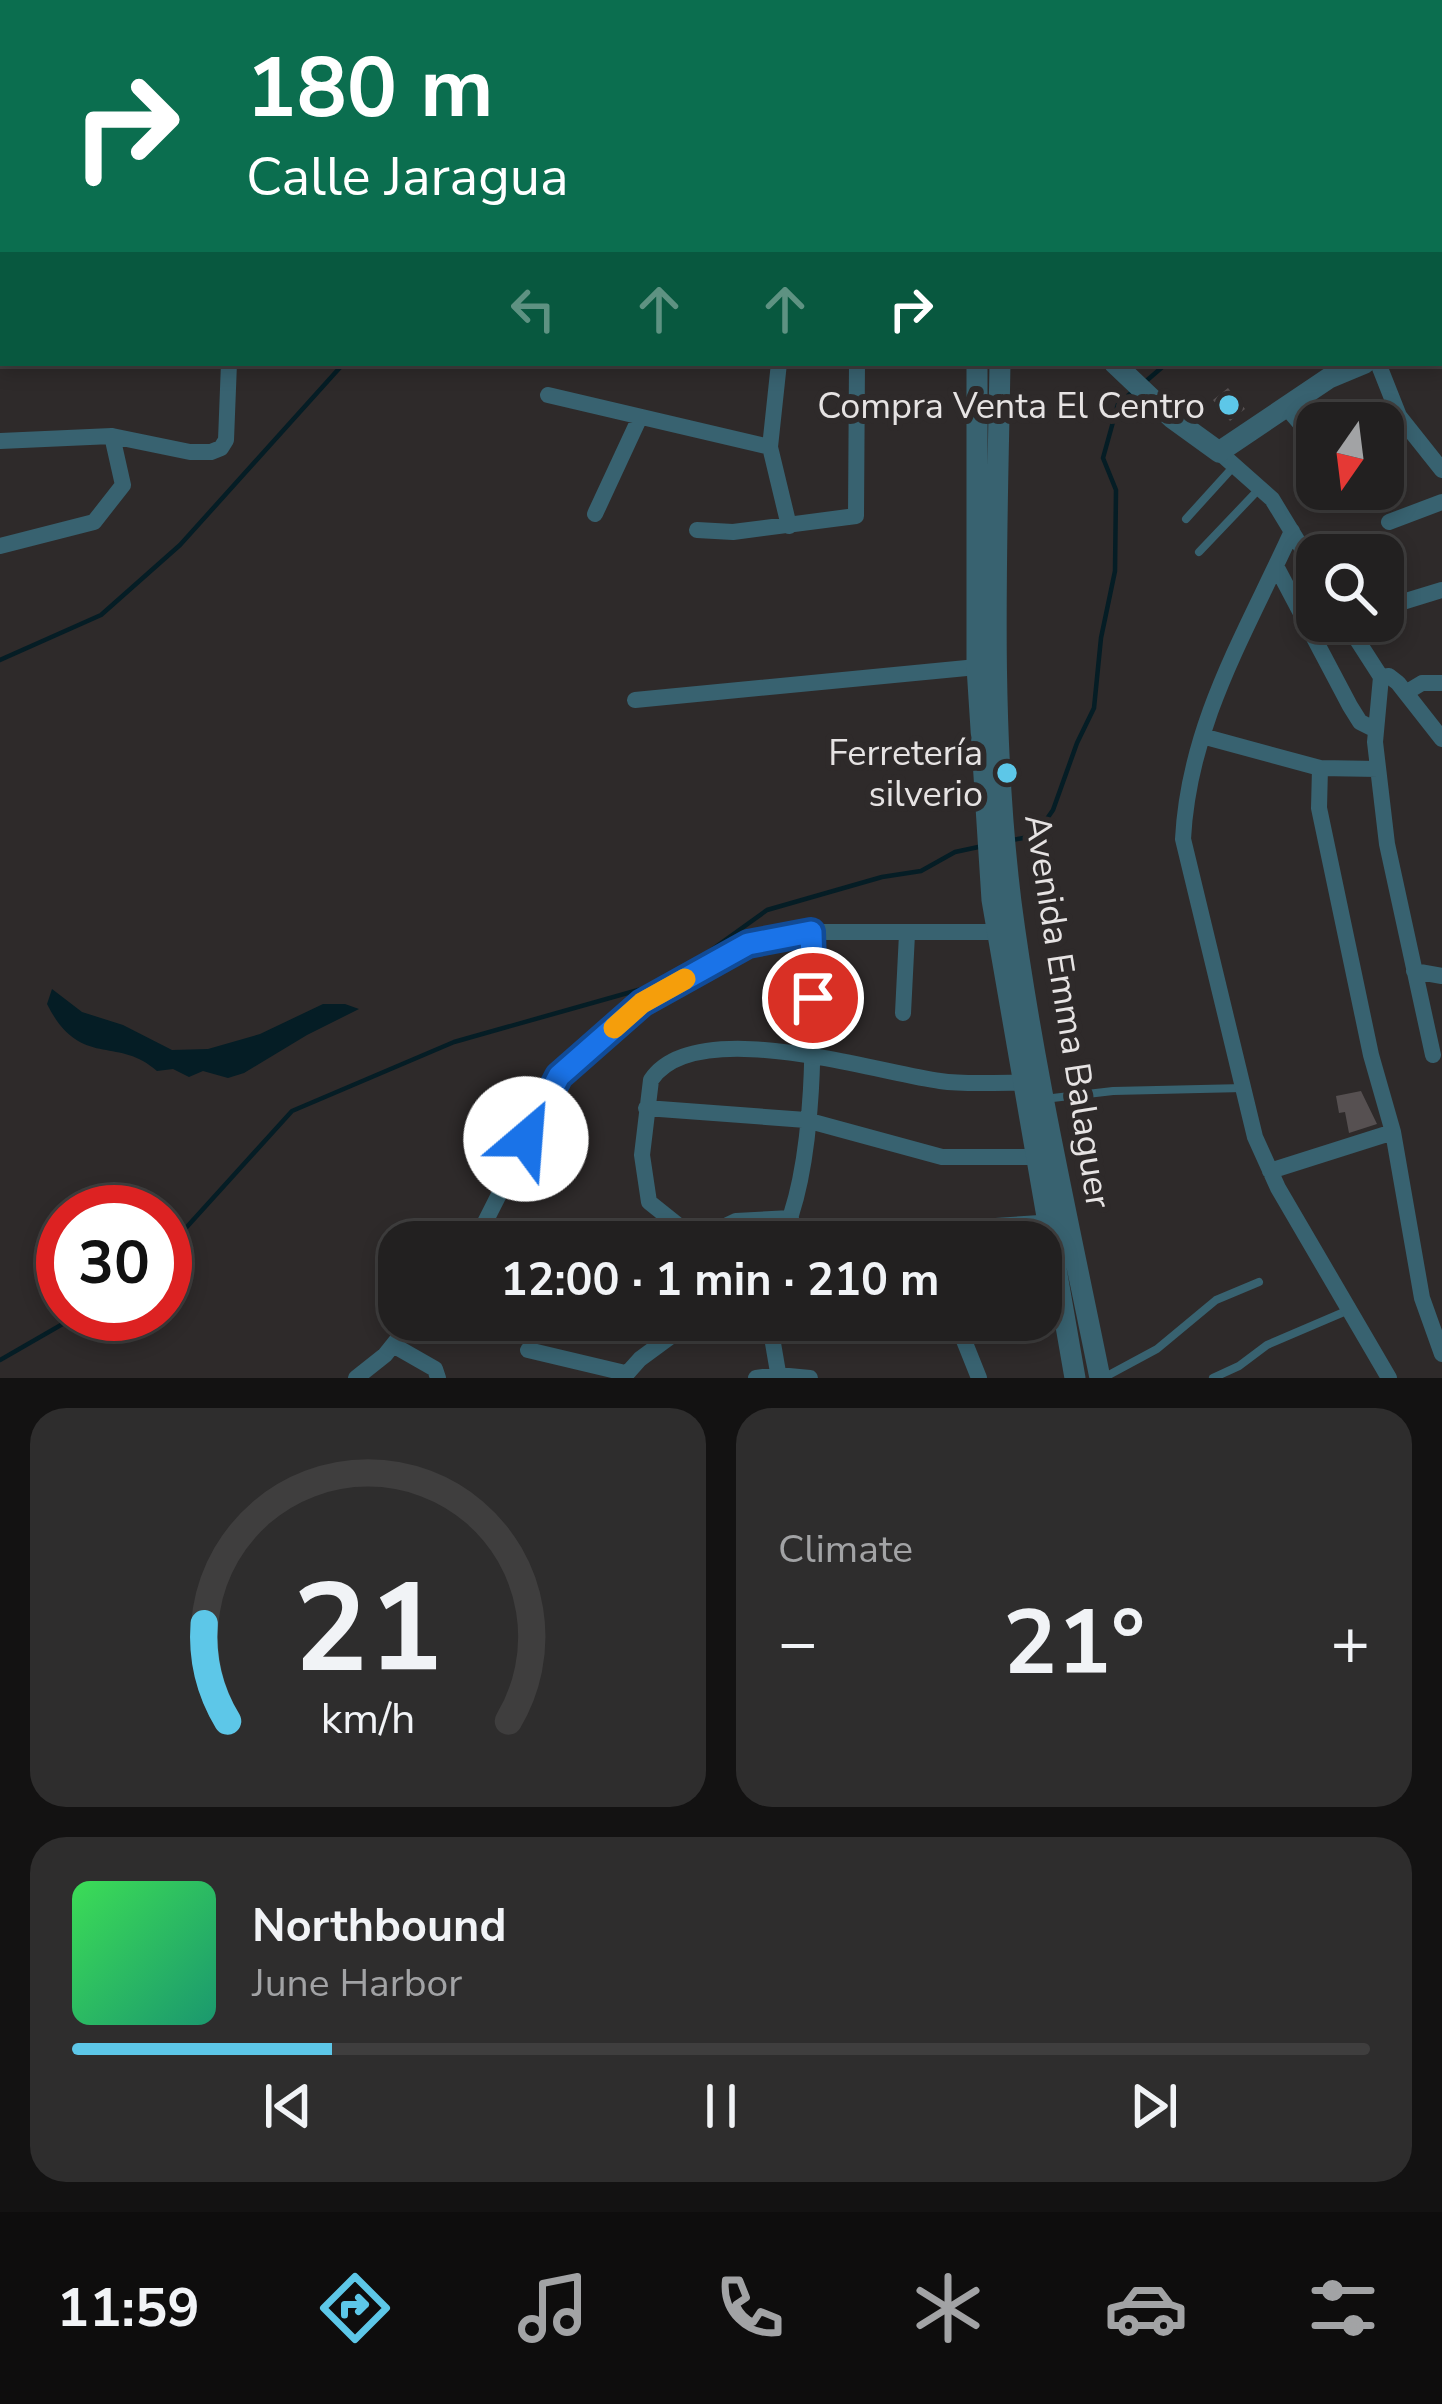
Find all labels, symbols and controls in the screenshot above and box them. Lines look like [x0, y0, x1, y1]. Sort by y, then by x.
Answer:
text: 180 m [246, 31, 494, 146]
icon: right [48, 48, 204, 204]
text: Calle Jaragua [246, 140, 569, 214]
icon: left [500, 276, 566, 342]
icon: ahead [626, 276, 692, 342]
icon: ahead [752, 276, 818, 342]
icon: right [878, 276, 944, 342]
place label: Compra Venta El Centro [817, 382, 1205, 431]
marker: Compra Venta El Centro [1216, 392, 1242, 418]
north arrow [1296, 402, 1404, 510]
map controls [1296, 402, 1404, 642]
button: search [1296, 534, 1404, 642]
place label: Ferretería silverio [828, 729, 983, 819]
marker: Ferretería silverio [994, 760, 1020, 786]
street label: Avenida Emma Balaguer [1012, 811, 1123, 1212]
pin [762, 947, 864, 1049]
icon: arrive [780, 965, 846, 1031]
position arrow [463, 1076, 589, 1202]
speed limit sign: 30 [36, 1185, 192, 1341]
text: 12:00 · 1 min · 210 m [500, 1250, 940, 1311]
text: Climate [778, 1523, 913, 1576]
text: 21 [293, 1544, 443, 1714]
text: 21° [1003, 1582, 1145, 1705]
text: − [778, 1598, 818, 1688]
text: + [1330, 1598, 1370, 1688]
text: km/h [321, 1689, 415, 1747]
text: Northbound [252, 1896, 506, 1957]
text: June Harbor [252, 1957, 462, 2010]
icon: previous [255, 2073, 321, 2139]
icon: pause [688, 2073, 754, 2139]
icon: next [1121, 2073, 1187, 2139]
icon: directions [313, 2266, 397, 2350]
icon: music [511, 2266, 595, 2350]
icon: phone [708, 2266, 792, 2350]
icon: climate [906, 2266, 990, 2350]
icon: car [1104, 2266, 1188, 2350]
icon: filters [1301, 2266, 1385, 2350]
text: 11:59 [57, 2271, 200, 2345]

